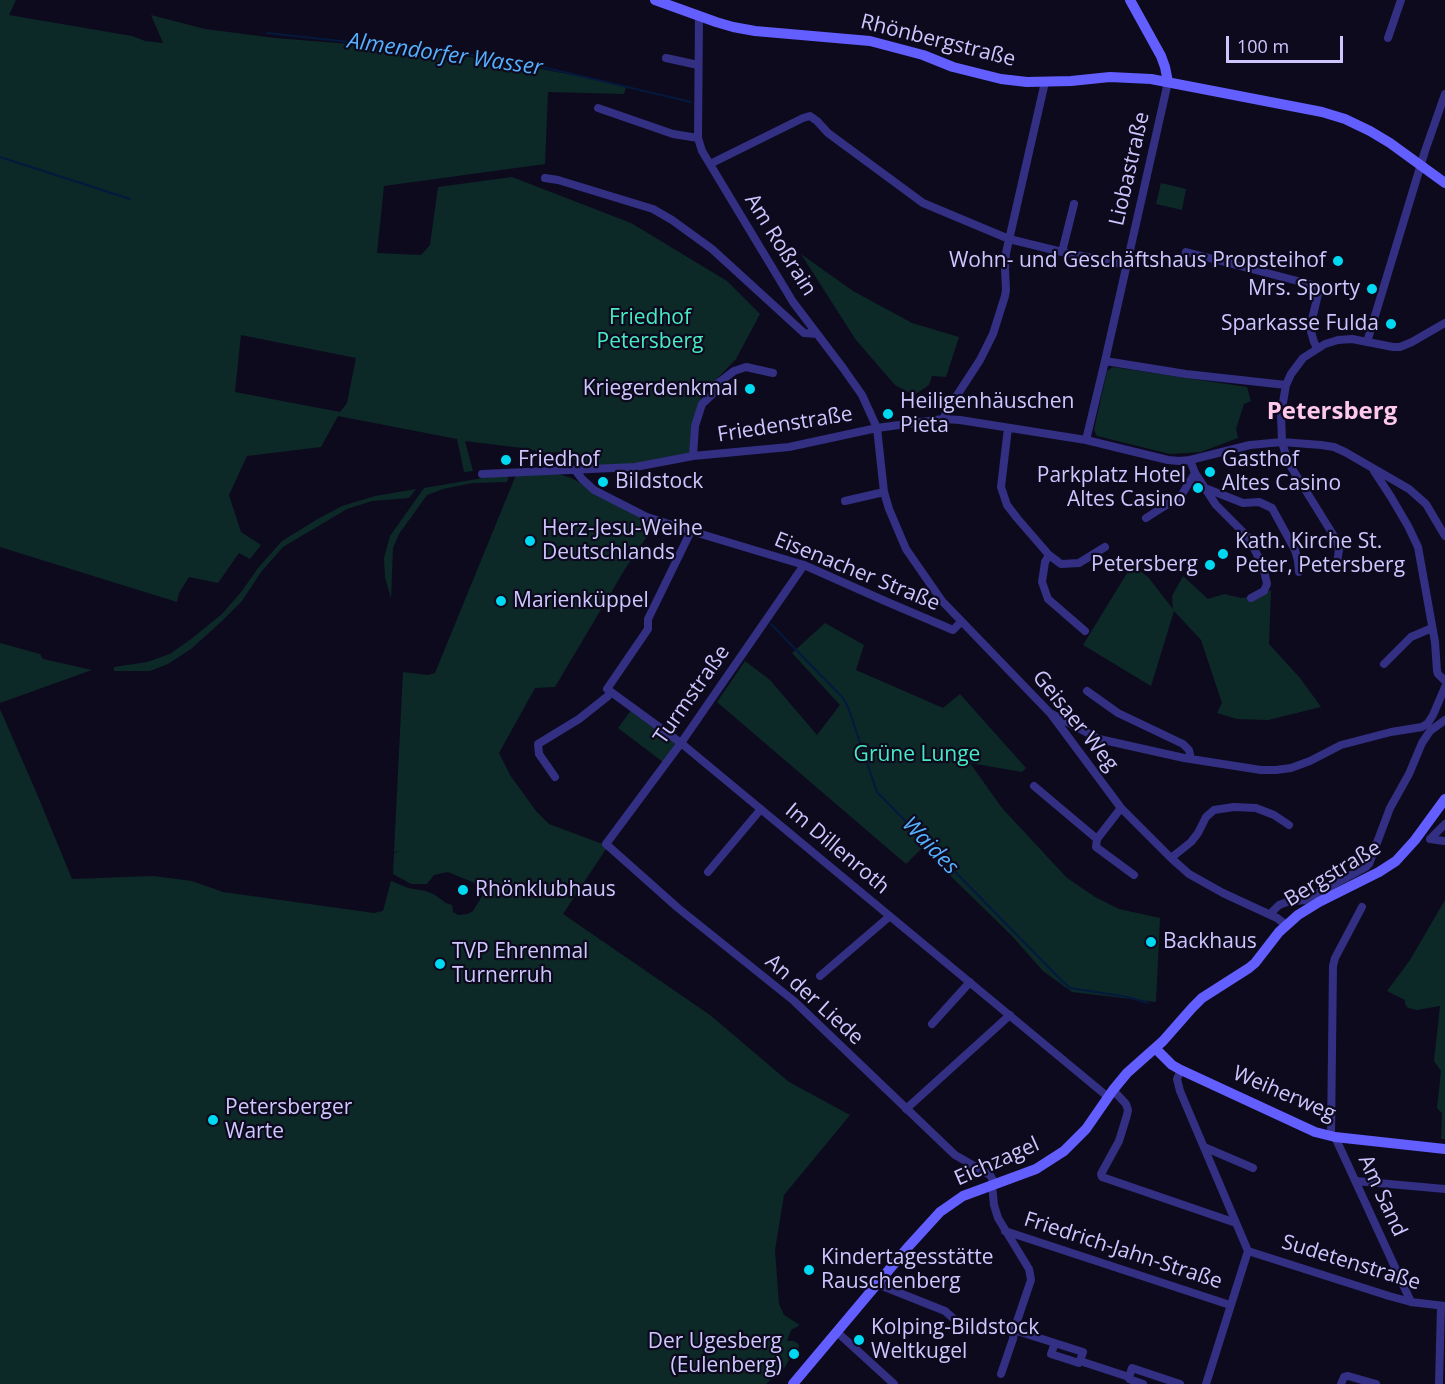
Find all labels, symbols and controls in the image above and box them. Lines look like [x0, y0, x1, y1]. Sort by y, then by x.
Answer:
street label: Rhönbergstraße [858, 10, 1018, 72]
scale bar [1229, 24, 1346, 62]
water label: Almendorfer Wasser [346, 28, 544, 82]
text: 100 m [1237, 34, 1289, 58]
street label: Liobastraße [1105, 110, 1155, 228]
street label: Am Roßrain [739, 189, 821, 301]
place label: Wohn- und Geschäftshaus Propsteihof [949, 248, 1326, 274]
marker: Wohn- und Geschäftshaus Propsteihof [1331, 254, 1345, 268]
place label: Mrs. Sporty [1248, 276, 1360, 302]
marker: Mrs. Sporty [1365, 282, 1379, 296]
park label: Friedhof Petersberg [597, 305, 703, 355]
place label: Sparkasse Fulda [1221, 311, 1379, 337]
marker: Sparkasse Fulda [1384, 317, 1398, 331]
place label: Kriegerdenkmal [583, 376, 738, 402]
marker: Kriegerdenkmal [743, 382, 757, 396]
place label: Heiligenhäuschen Pieta [900, 389, 1074, 439]
district label: Petersberg [1267, 398, 1397, 426]
street label: Friedenstraße [716, 402, 854, 448]
marker: Heiligenhäuschen Pieta [881, 407, 895, 421]
place label: Friedhof [518, 447, 600, 473]
place label: Gasthof Altes Casino [1222, 447, 1341, 497]
marker: Friedhof [499, 453, 513, 467]
place label: Parkplatz Hotel Altes Casino [1037, 463, 1186, 513]
marker: Gasthof Altes Casino [1203, 465, 1217, 479]
place label: Bildstock [615, 469, 703, 495]
marker: Bildstock [596, 475, 610, 489]
marker: Parkplatz Hotel Altes Casino [1191, 481, 1205, 495]
place label: Herz-Jesu-Weihe Deutschlands [542, 516, 703, 566]
street label: Eisenacher Straße [771, 527, 943, 617]
place label: Kath. Kirche St. Peter, Petersberg [1235, 529, 1405, 579]
marker: Herz-Jesu-Weihe Deutschlands [523, 534, 537, 548]
marker: Kath. Kirche St. Peter, Petersberg [1216, 547, 1230, 561]
place label: Petersberg [1091, 552, 1198, 578]
marker: Petersberg [1203, 558, 1217, 572]
place label: Marienküppel [513, 588, 649, 614]
marker: Marienküppel [494, 594, 508, 608]
street label: Turmstraße [649, 641, 735, 749]
street label: Geisaer Weg [1027, 665, 1123, 777]
park label: Grüne Lunge [854, 742, 980, 768]
street label: Im Dillenroth [780, 798, 894, 900]
water label: Waides [896, 812, 964, 880]
street label: Bergstraße [1280, 835, 1386, 913]
place label: Rhönklubhaus [475, 877, 616, 903]
marker: Rhönklubhaus [456, 883, 470, 897]
place label: Backhaus [1163, 929, 1257, 955]
marker: Backhaus [1144, 935, 1158, 949]
place label: TVP Ehrenmal Turnerruh [452, 939, 588, 989]
street label: An der Liede [760, 949, 868, 1051]
marker: TVP Ehrenmal Turnerruh [433, 957, 447, 971]
street label: Weiherweg [1229, 1061, 1339, 1127]
place label: Petersberger Warte [225, 1095, 352, 1145]
marker: Petersberger Warte [206, 1113, 220, 1127]
street label: Eichzagel [951, 1132, 1043, 1192]
street label: Am Sand [1352, 1151, 1412, 1241]
street label: Friedrich-Jahn-Straße [1021, 1207, 1225, 1295]
street label: Sudetenstraße [1279, 1230, 1423, 1296]
place label: Kindertagesstätte Rauschenberg [821, 1245, 994, 1295]
marker: Kindertagesstätte Rauschenberg [802, 1263, 816, 1277]
place label: Kolping-Bildstock Weltkugel [871, 1315, 1039, 1365]
place label: Der Ugesberg (Eulenberg) [648, 1329, 782, 1379]
marker: Kolping-Bildstock Weltkugel [852, 1333, 866, 1347]
marker: Der Ugesberg (Eulenberg) [787, 1347, 801, 1361]

